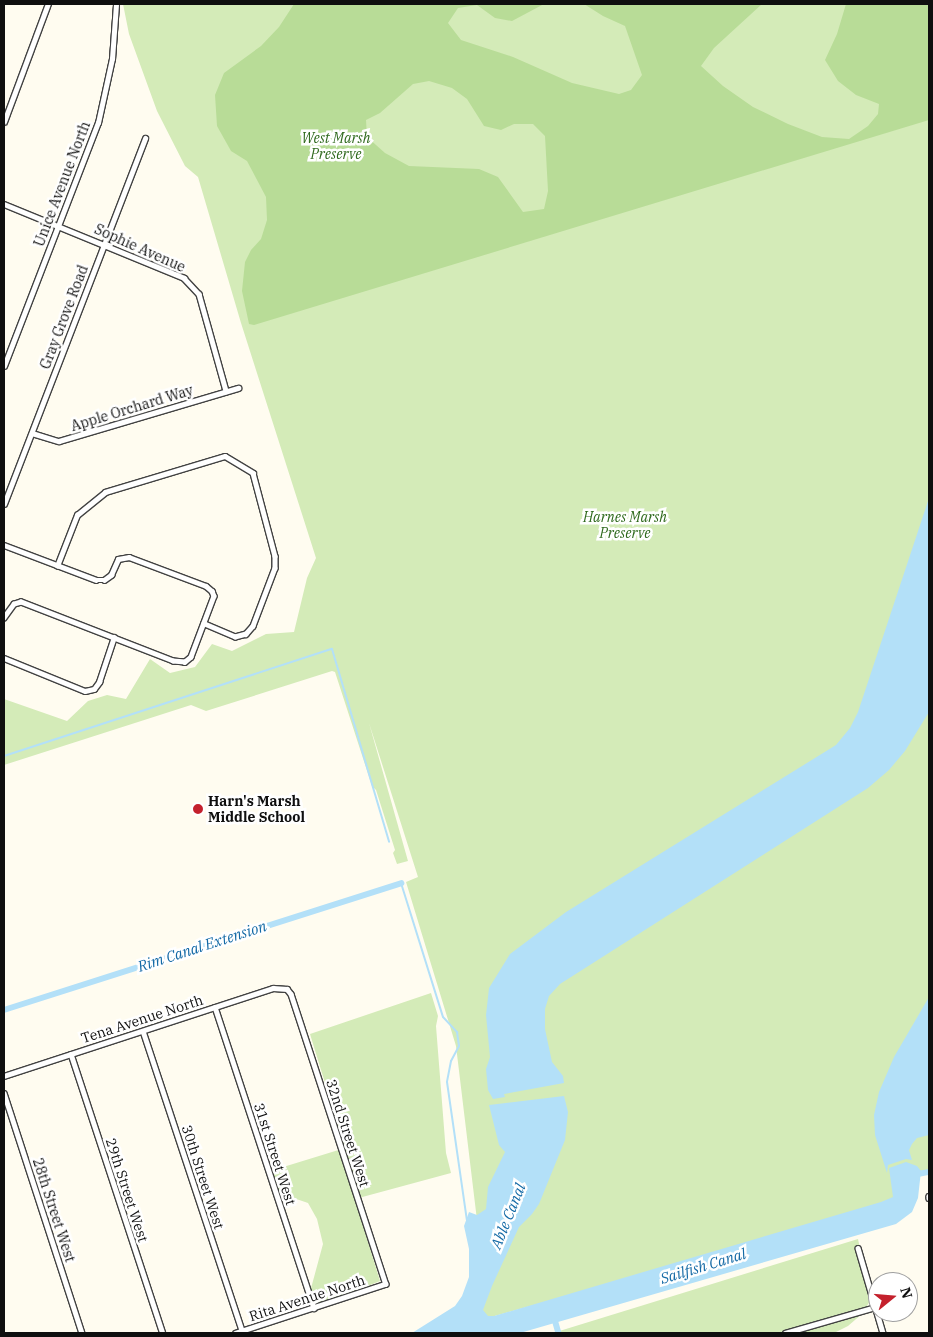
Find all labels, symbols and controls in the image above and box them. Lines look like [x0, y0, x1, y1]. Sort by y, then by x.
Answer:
street label: Unice Avenue North [30, 119, 94, 249]
park label: West Marsh Preserve [301, 130, 371, 162]
street label: Sophie Avenue [92, 220, 188, 276]
street label: Gray Grove Road [36, 263, 92, 371]
street label: Apple Orchard Way [69, 381, 195, 435]
park label: Harnes Marsh Preserve [583, 509, 667, 542]
place label: Harn's Marsh Middle School [208, 793, 305, 826]
marker: Harn's Marsh Middle School [192, 803, 204, 815]
water label: Rim Canal Extension [135, 917, 269, 975]
street label: Tena Avenue North [79, 991, 205, 1047]
street label: 32nd Street West [323, 1077, 373, 1189]
street label: 31st Street West [251, 1101, 299, 1207]
street label: 30th Street West [178, 1123, 228, 1231]
street label: 29th Street West [102, 1136, 152, 1244]
street label: 28th Street West [29, 1156, 79, 1264]
water label: Able Canal [487, 1181, 529, 1251]
water label: Sailfish Canal [658, 1244, 748, 1288]
street label: Rita Avenue North [247, 1271, 367, 1325]
north arrow [868, 1272, 918, 1322]
text: N [896, 1285, 917, 1301]

